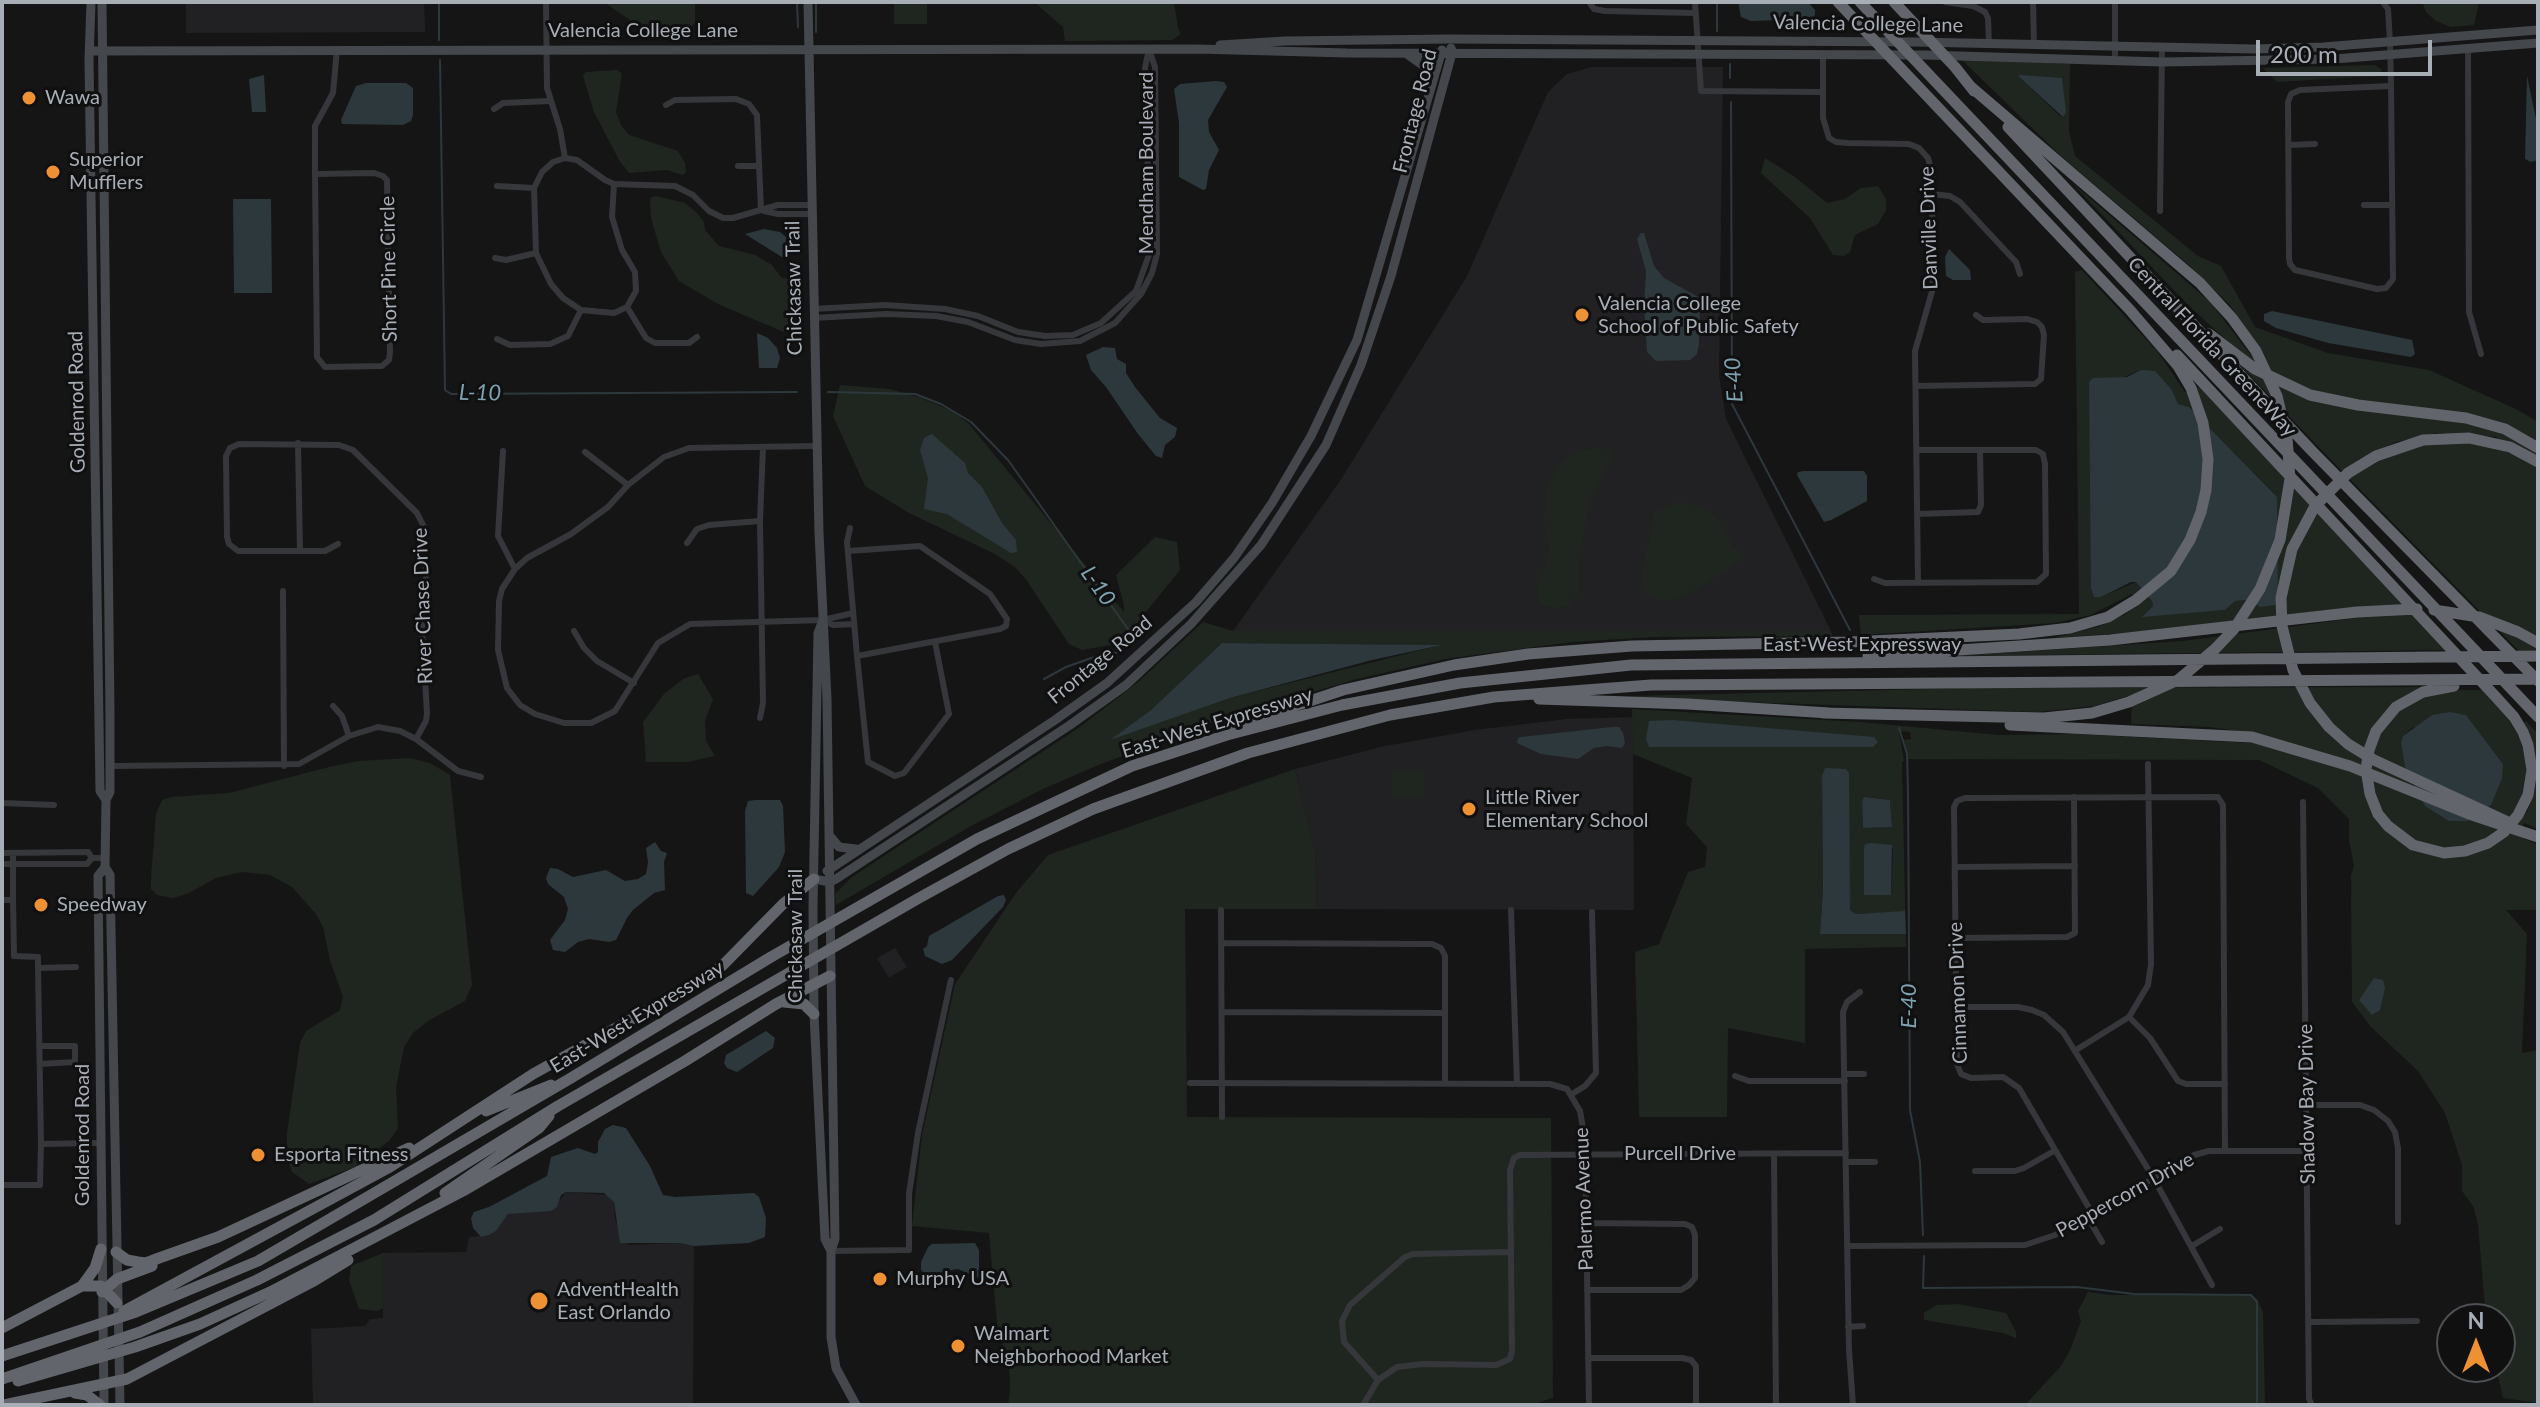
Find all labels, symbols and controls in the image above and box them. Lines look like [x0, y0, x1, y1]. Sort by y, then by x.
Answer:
street label: Valencia College Lane [1773, 10, 1963, 38]
street label: Valencia College Lane [548, 19, 738, 43]
scale bar [2260, 24, 2436, 74]
text: 200 m [2270, 39, 2338, 68]
street label: Frontage Road [1388, 46, 1442, 176]
street label: Mendham Boulevard [1135, 72, 1159, 254]
place label: Wawa [45, 86, 100, 110]
marker: Wawa [20, 89, 38, 107]
place label: Superior Mufflers [69, 148, 143, 195]
marker: Superior Mufflers [44, 163, 62, 181]
street label: Danville Drive [1915, 166, 1943, 290]
street label: Short Pine Circle [376, 196, 402, 342]
street label: Chickasaw Trail [781, 221, 807, 355]
street label: Central Florida GreeneWay [2122, 252, 2302, 442]
place label: Valencia College School of Public Safety [1598, 292, 1799, 339]
marker: Valencia College School of Public Safety [1573, 306, 1591, 324]
street label: Goldenrod Road [64, 331, 90, 473]
water label: E-40 [1719, 357, 1749, 403]
water label: L-10 [459, 379, 501, 407]
street label: River Chase Drive [408, 527, 438, 685]
water label: L-10 [1075, 561, 1121, 611]
street label: Frontage Road [1043, 611, 1157, 709]
street label: East-West Expressway [1763, 633, 1961, 657]
street label: East-West Expressway [1119, 683, 1315, 763]
place label: Little River Elementary School [1485, 786, 1648, 833]
marker: Little River Elementary School [1460, 800, 1478, 818]
street label: Chickasaw Trail [784, 869, 808, 1003]
place label: Speedway [57, 893, 147, 917]
marker: Speedway [32, 896, 50, 914]
street label: Cinnamon Drive [1944, 922, 1972, 1064]
street label: East-West Expressway [546, 956, 728, 1078]
water label: E-40 [1896, 984, 1922, 1028]
street label: Shadow Bay Drive [2294, 1024, 2320, 1184]
street label: Goldenrod Road [71, 1064, 95, 1206]
street label: Palermo Avenue [1570, 1127, 1598, 1271]
street label: Purcell Drive [1624, 1142, 1736, 1166]
place label: Esporta Fitness [274, 1143, 408, 1167]
marker: Esporta Fitness [249, 1146, 267, 1164]
street label: Peppercorn Drive [2052, 1147, 2198, 1243]
place label: Murphy USA [896, 1267, 1009, 1291]
marker: Murphy USA [871, 1270, 889, 1288]
place label: AdventHealth East Orlando [557, 1278, 679, 1325]
marker: AdventHealth East Orlando [528, 1290, 550, 1312]
north arrow [2436, 1303, 2516, 1383]
text: N [2468, 1307, 2484, 1334]
place label: Walmart Neighborhood Market [974, 1322, 1169, 1369]
marker: Walmart Neighborhood Market [949, 1337, 967, 1355]

